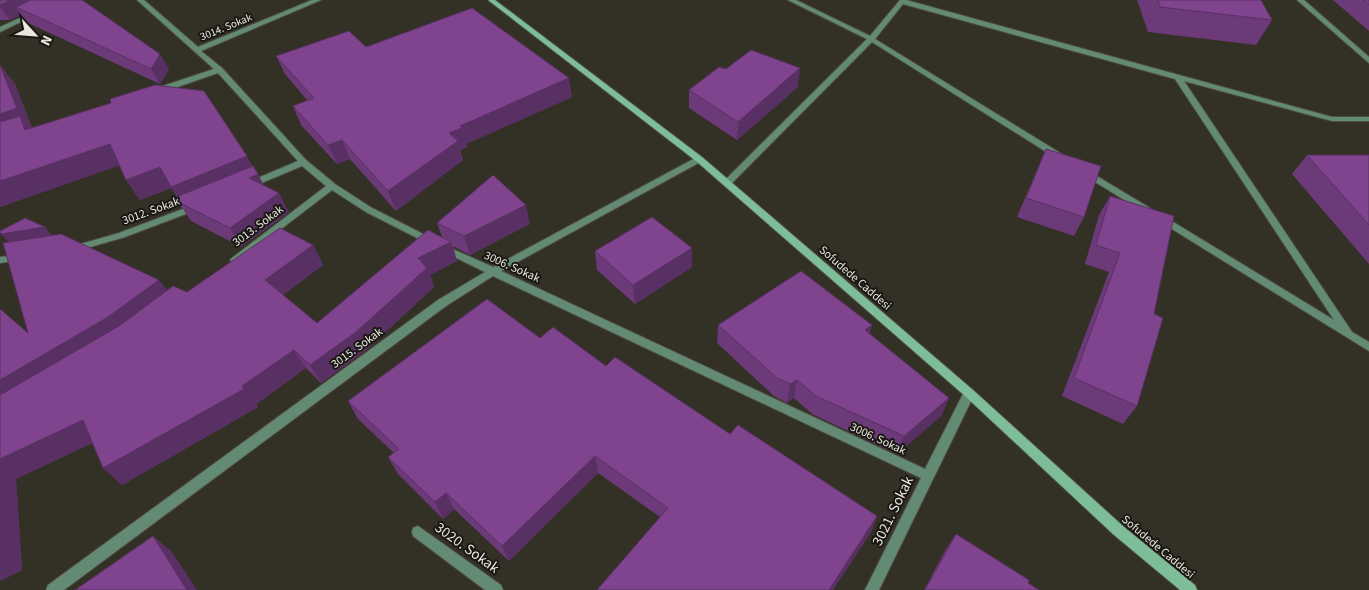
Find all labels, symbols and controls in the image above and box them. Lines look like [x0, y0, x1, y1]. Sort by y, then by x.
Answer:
north arrow [10, 10, 60, 60]
street label: 3014. Sokak [198, 10, 255, 44]
text: N [35, 32, 57, 49]
street label: 3012. Sokak [120, 193, 182, 229]
street label: 3013. Sokak [229, 201, 287, 251]
street label: Sofudede Caddesi [815, 242, 895, 314]
street label: 3006. Sokak [481, 247, 543, 287]
street label: 3015. Sokak [328, 323, 386, 373]
street label: 3006. Sokak [847, 419, 909, 459]
street label: 3021. Sokak [867, 472, 919, 549]
street label: Sofudede Caddesi [1118, 511, 1198, 583]
street label: 3020. Sokak [431, 517, 504, 579]

